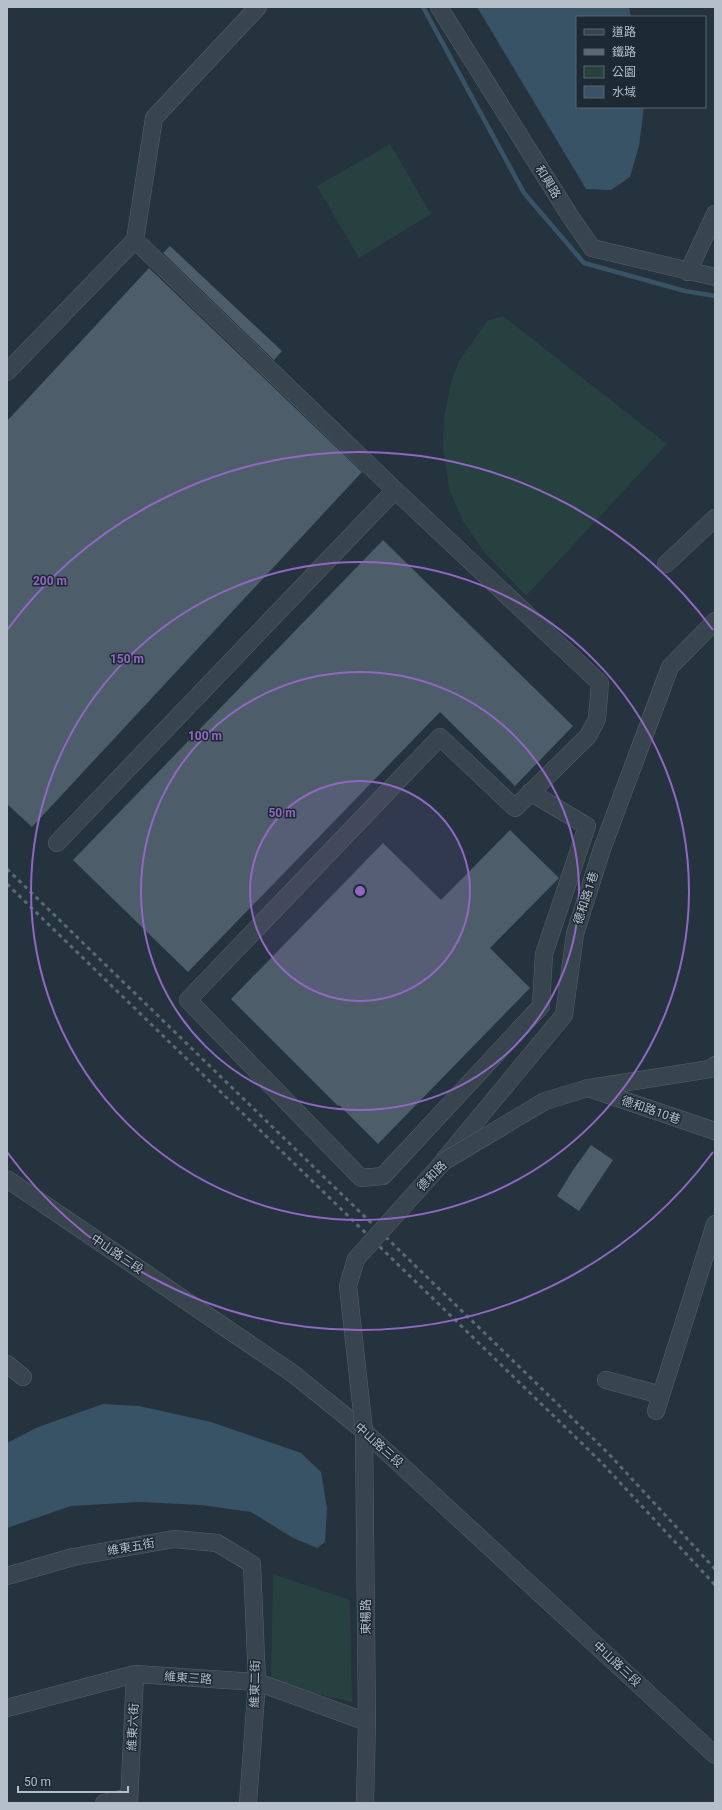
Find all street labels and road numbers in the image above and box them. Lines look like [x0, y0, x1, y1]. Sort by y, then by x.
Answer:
street label: 和興路 [533, 163, 563, 201]
street label: 德和路1巷 [571, 870, 601, 926]
street label: 德和路10巷 [620, 1093, 682, 1127]
street label: 德和路 [414, 1158, 450, 1194]
street label: 中山路三段 [88, 1231, 146, 1277]
street label: 中山路三段 [352, 1420, 406, 1470]
street label: 維東五街 [106, 1536, 156, 1558]
street label: 東楊路 [359, 1599, 373, 1635]
street label: 中山路三段 [590, 1638, 644, 1690]
street label: 維東二街 [248, 1660, 262, 1708]
street label: 維東三路 [164, 1669, 212, 1687]
street label: 維東六街 [125, 1703, 141, 1751]

